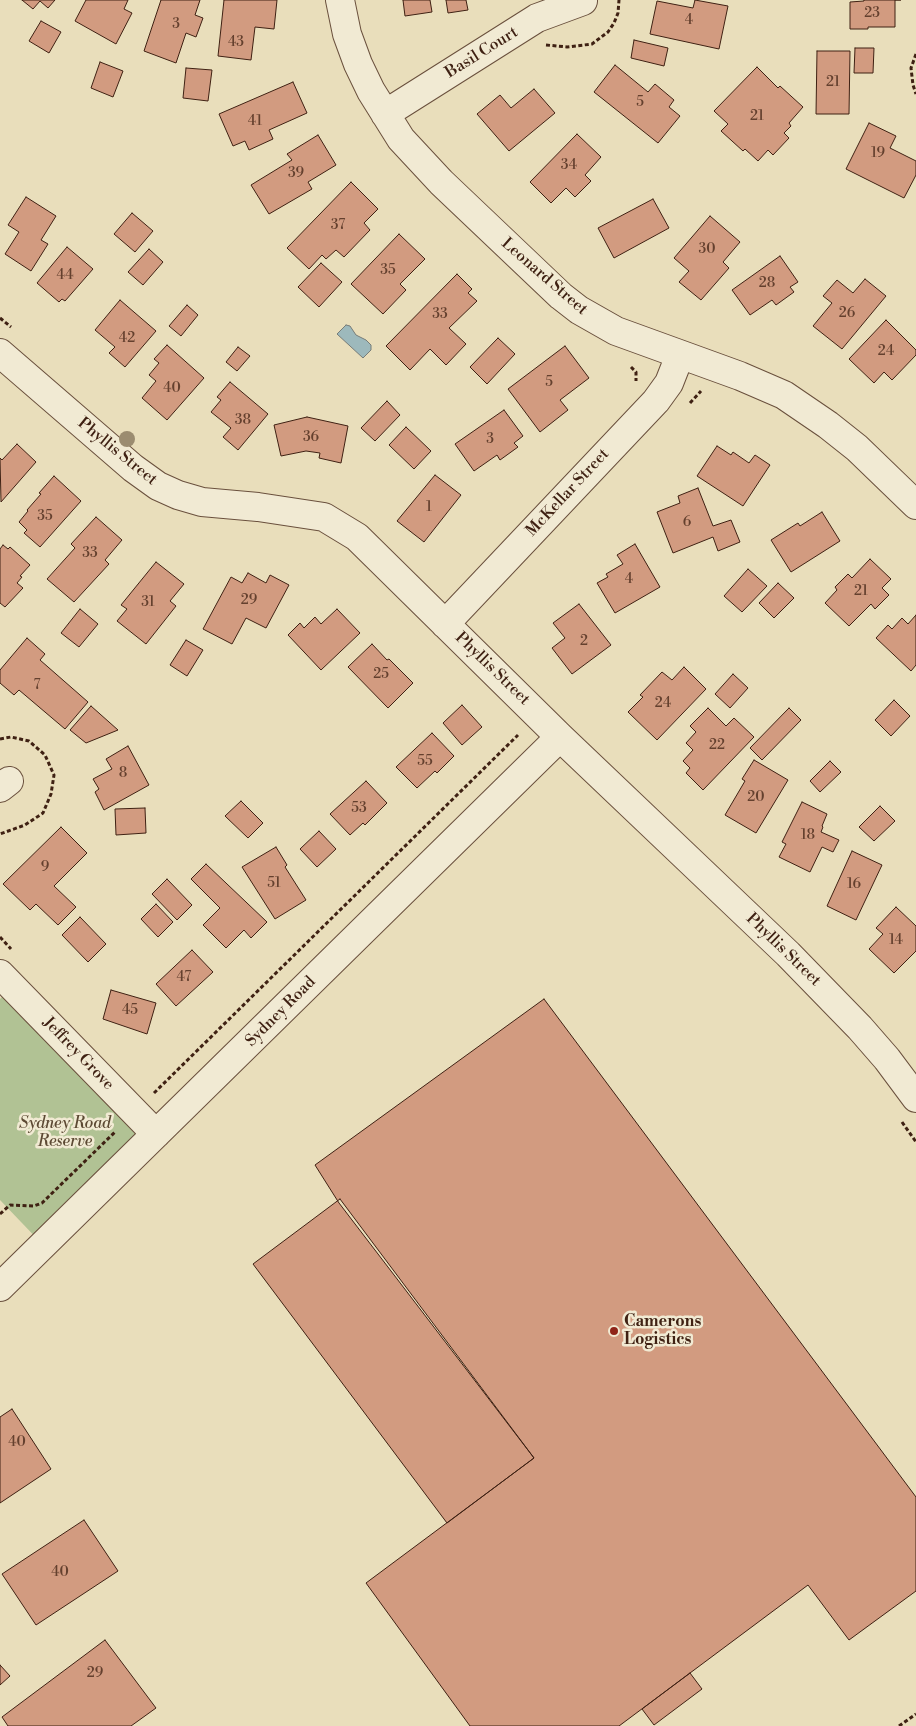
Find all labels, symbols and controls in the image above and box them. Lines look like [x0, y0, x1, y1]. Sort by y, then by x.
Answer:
house number: 23 [864, 6, 880, 22]
house number: 4 [685, 13, 693, 29]
house number: 3 [172, 17, 180, 33]
street label: Basil Court [442, 23, 522, 83]
house number: 43 [228, 35, 244, 51]
house number: 21 [826, 75, 840, 91]
house number: 5 [636, 95, 644, 111]
house number: 21 [750, 109, 764, 125]
house number: 41 [248, 114, 262, 130]
house number: 19 [871, 146, 885, 162]
house number: 34 [561, 158, 577, 174]
house number: 39 [288, 166, 304, 182]
house number: 37 [331, 218, 345, 234]
street label: Leonard Street [497, 234, 591, 320]
house number: 30 [698, 242, 716, 258]
house number: 35 [380, 263, 396, 279]
house number: 44 [57, 268, 73, 284]
house number: 28 [759, 276, 775, 292]
house number: 26 [839, 306, 855, 322]
house number: 33 [432, 307, 448, 323]
house number: 42 [119, 331, 135, 347]
house number: 24 [878, 344, 894, 360]
house number: 5 [545, 375, 553, 391]
house number: 40 [163, 381, 181, 397]
house number: 38 [235, 413, 251, 429]
street label: Phyllis Street [73, 414, 161, 490]
house number: 36 [303, 430, 319, 446]
house number: 3 [486, 432, 494, 448]
street label: McKellar Street [522, 445, 614, 541]
house number: 1 [426, 500, 432, 516]
house number: 35 [37, 509, 53, 525]
house number: 6 [683, 515, 691, 531]
house number: 33 [82, 546, 98, 562]
house number: 4 [625, 572, 633, 588]
house number: 21 [854, 584, 868, 600]
house number: 29 [241, 593, 257, 609]
house number: 31 [141, 595, 155, 611]
street label: Phyllis Street [451, 629, 533, 709]
house number: 2 [580, 634, 588, 650]
house number: 25 [373, 667, 389, 683]
house number: 7 [33, 678, 41, 694]
house number: 24 [655, 696, 671, 712]
house number: 22 [709, 738, 725, 754]
house number: 55 [417, 754, 433, 770]
house number: 8 [119, 766, 127, 782]
house number: 20 [747, 790, 765, 806]
house number: 53 [351, 801, 367, 817]
house number: 18 [801, 828, 815, 844]
house number: 9 [41, 860, 49, 876]
house number: 51 [267, 876, 281, 892]
house number: 16 [847, 877, 861, 893]
street label: Phyllis Street [742, 910, 824, 990]
house number: 14 [889, 933, 903, 949]
house number: 47 [177, 970, 191, 986]
street label: Sydney Road [242, 973, 320, 1051]
house number: 45 [122, 1003, 138, 1019]
street label: Jeffrey Grove [38, 1013, 118, 1095]
park label: Sydney Road Reserve [19, 1114, 111, 1152]
place label: Camerons Logistics [624, 1312, 701, 1350]
marker: Camerons Logistics [608, 1325, 620, 1337]
house number: 40 [8, 1435, 26, 1451]
house number: 40 [51, 1565, 69, 1581]
house number: 29 [87, 1666, 103, 1682]

